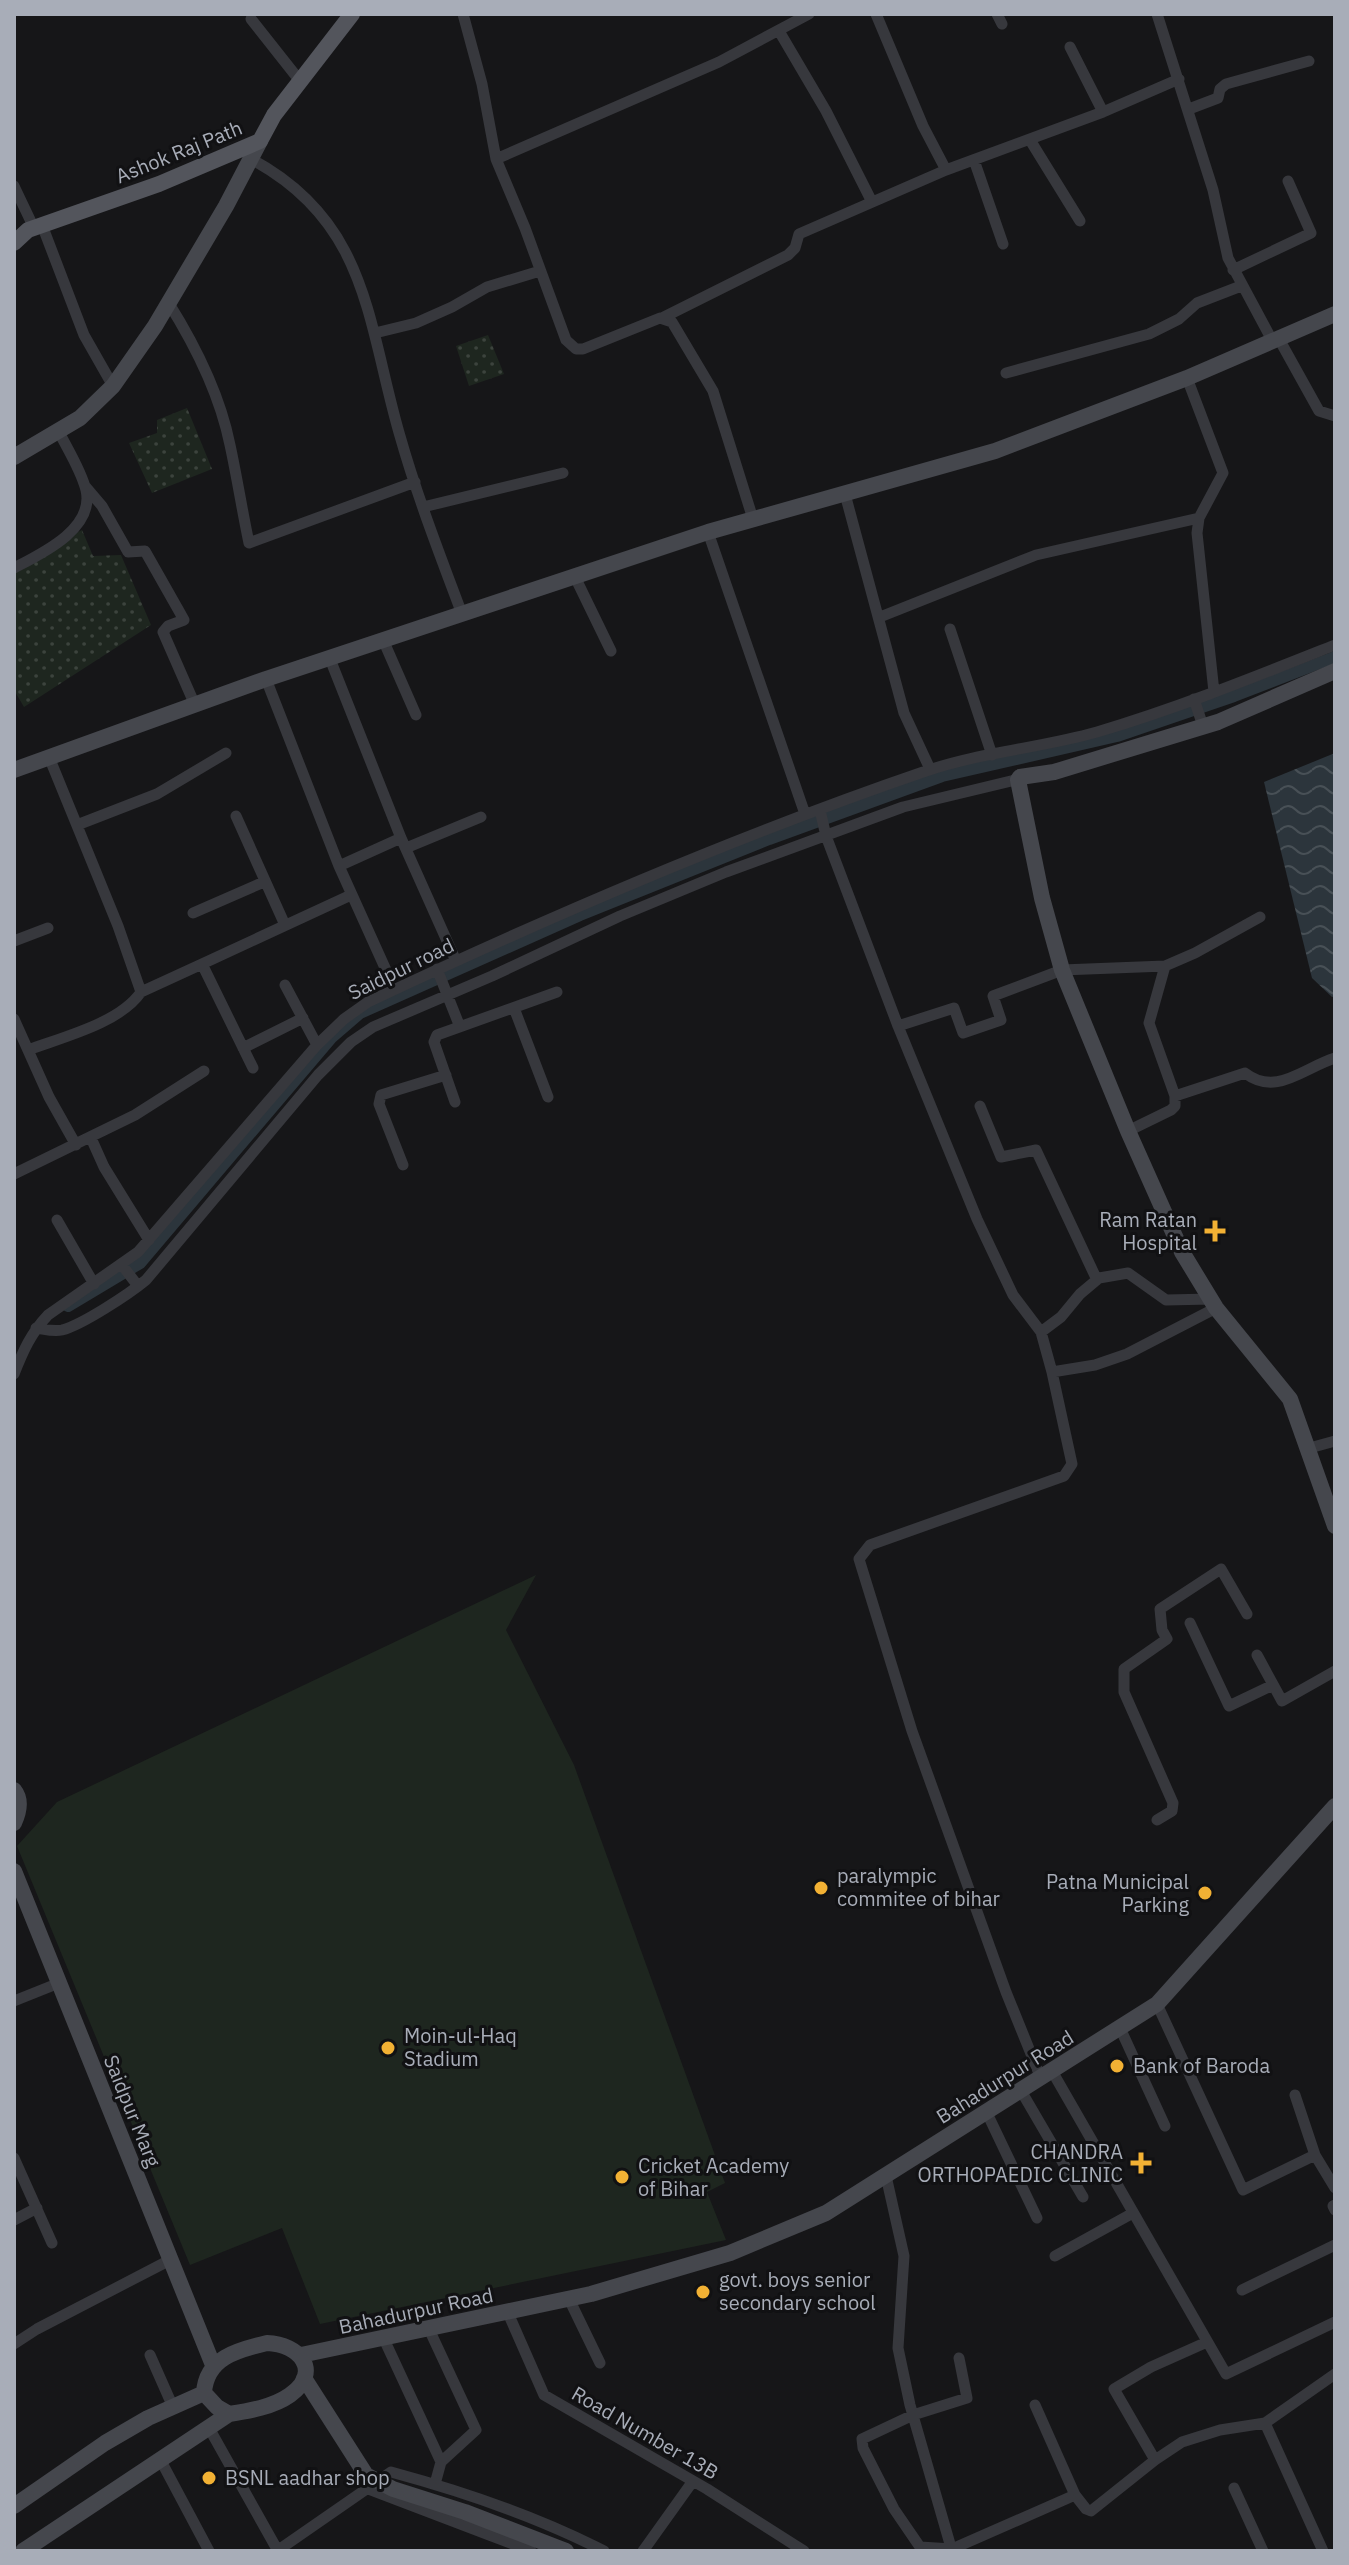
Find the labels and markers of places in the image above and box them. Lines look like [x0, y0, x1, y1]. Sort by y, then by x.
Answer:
place label: Ram Ratan Hospital [1099, 1206, 1197, 1256]
marker: Ram Ratan Hospital [1204, 1220, 1226, 1242]
place label: paralympic commitee of bihar [837, 1862, 1000, 1912]
place label: Patna Municipal Parking [1046, 1868, 1189, 1918]
marker: paralympic commitee of bihar [812, 1879, 830, 1897]
marker: Patna Municipal Parking [1196, 1884, 1214, 1902]
place label: Moin-ul-Haq Stadium [404, 2022, 517, 2072]
marker: Moin-ul-Haq Stadium [379, 2039, 397, 2057]
place label: Bank of Baroda [1133, 2052, 1270, 2079]
marker: Bank of Baroda [1108, 2057, 1126, 2075]
place label: CHANDRA ORTHOPAEDIC CLINIC [918, 2138, 1123, 2188]
place label: Cricket Academy of Bihar [638, 2152, 789, 2202]
marker: CHANDRA ORTHOPAEDIC CLINIC [1130, 2152, 1152, 2174]
marker: Cricket Academy of Bihar [613, 2168, 631, 2186]
place label: govt. boys senior secondary school [719, 2266, 876, 2316]
marker: govt. boys senior secondary school [694, 2283, 712, 2301]
place label: BSNL aadhar shop [225, 2464, 390, 2491]
marker: BSNL aadhar shop [200, 2469, 218, 2487]

